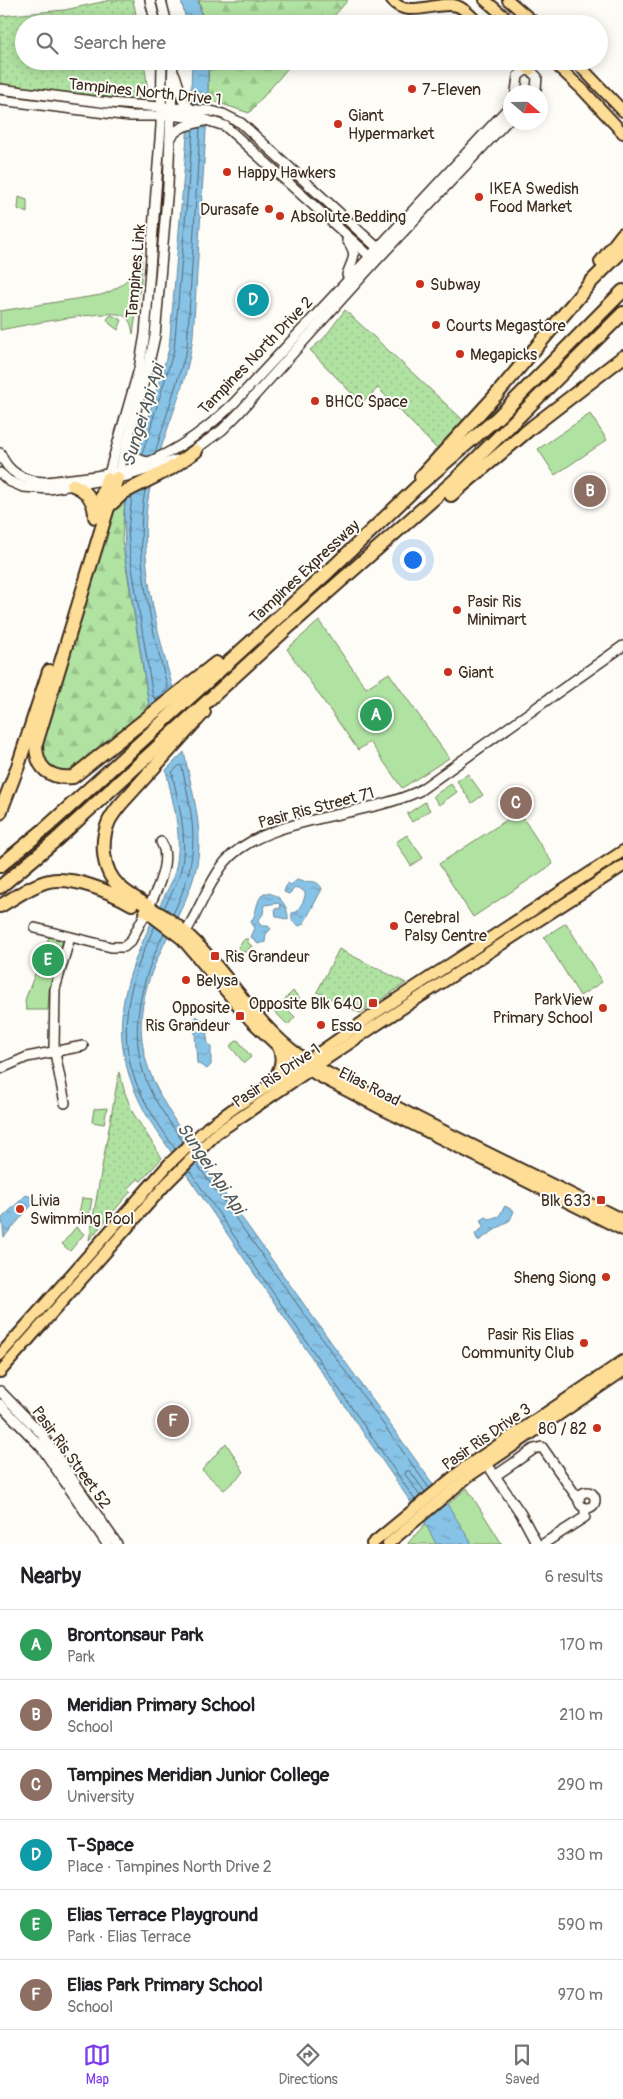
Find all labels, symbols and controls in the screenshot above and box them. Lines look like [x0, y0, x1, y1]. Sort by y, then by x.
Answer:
search box [15, 15, 608, 70]
icon: search [33, 29, 61, 57]
text: Search here [73, 31, 166, 55]
street label: Tampines North Drive 1 [67, 74, 222, 110]
place label: 7-Eleven [422, 80, 481, 100]
marker: 7-Eleven [406, 83, 418, 95]
north arrow [503, 85, 548, 130]
place label: Giant Hypermarket [348, 106, 435, 144]
marker: Giant Hypermarket [332, 118, 344, 130]
place label: Happy Hawkers [237, 163, 336, 183]
marker: Happy Hawkers [221, 166, 233, 178]
place label: IKEA Swedish Food Market [489, 179, 579, 217]
marker: IKEA Swedish Food Market [473, 191, 485, 203]
place label: Durasafe [200, 200, 259, 220]
marker: Durasafe [263, 203, 275, 215]
place label: Absolute Bedding [290, 207, 406, 227]
marker: Absolute Bedding [274, 210, 286, 222]
street label: Tampines Link [122, 223, 150, 319]
place label: Subway [430, 275, 480, 295]
marker: Subway [414, 278, 426, 290]
pin: D [237, 281, 269, 319]
street label: Tampines North Drive 2 [194, 292, 316, 418]
place label: Courts Megastore [446, 316, 566, 336]
marker: Courts Megastore [430, 319, 442, 331]
place label: Megapicks [470, 345, 537, 365]
marker: Megapicks [454, 348, 466, 360]
water label: Sungei Api Api [117, 359, 171, 469]
place label: BHCC Space [325, 392, 408, 412]
marker: BHCC Space [309, 395, 321, 407]
pin: B [574, 472, 606, 510]
street label: Tampines Expressway [246, 516, 364, 628]
your location [400, 547, 426, 573]
place label: Pasir Ris Minimart [467, 592, 527, 630]
marker: Pasir Ris Minimart [451, 604, 463, 616]
place label: Giant [458, 663, 494, 683]
marker: Giant [442, 666, 454, 678]
pin: A [360, 696, 392, 734]
street label: Pasir Ris Street 71 [256, 783, 376, 833]
pin: C [500, 784, 532, 822]
place label: Cerebral Palsy Centre [404, 908, 487, 946]
marker: Cerebral Palsy Centre [388, 920, 400, 932]
pin: E [32, 941, 64, 979]
place label: Ris Grandeur [225, 947, 310, 967]
marker: Ris Grandeur [209, 950, 221, 962]
place label: Belysa [196, 971, 238, 991]
marker: Belysa [180, 974, 192, 986]
place label: ParkView Primary School [493, 990, 593, 1028]
place label: Opposite Blk 640 [249, 994, 363, 1014]
marker: Opposite Blk 640 [367, 997, 379, 1009]
place label: Opposite Ris Grandeur [145, 998, 230, 1036]
marker: ParkView Primary School [597, 1002, 609, 1014]
marker: Opposite Ris Grandeur [234, 1010, 246, 1022]
place label: Esso [331, 1016, 363, 1036]
marker: Esso [315, 1019, 327, 1031]
street label: Pasir Ris Drive 1 [229, 1039, 324, 1112]
street label: Elias Road [336, 1063, 404, 1111]
water label: Sungei Api Api [172, 1118, 251, 1221]
place label: Livia Swimming Pool [30, 1191, 134, 1229]
place label: Blk 633 [541, 1191, 591, 1211]
marker: Blk 633 [595, 1194, 607, 1206]
marker: Livia Swimming Pool [14, 1203, 26, 1215]
place label: Sheng Siong [513, 1268, 596, 1288]
marker: Sheng Siong [600, 1271, 612, 1283]
place label: Pasir Ris Elias Community Club [461, 1325, 574, 1363]
marker: Pasir Ris Elias Community Club [578, 1337, 590, 1349]
street label: Pasir Ris Drive 3 [438, 1399, 535, 1475]
street label: Pasir Ris Street 52 [27, 1402, 115, 1513]
pin: F [157, 1402, 189, 1440]
place label: 80 / 82 [538, 1419, 587, 1439]
marker: 80 / 82 [591, 1422, 603, 1434]
text: Nearby [20, 1563, 81, 1590]
text: 6 results [545, 1567, 603, 1587]
text: Brontonsaur Park [67, 1623, 203, 1647]
text: A [31, 1635, 41, 1655]
text: 170 m [560, 1635, 603, 1655]
text: Park [67, 1647, 95, 1667]
text: Meridian Primary School [67, 1693, 255, 1717]
text: B [31, 1705, 41, 1725]
text: 210 m [559, 1705, 603, 1725]
text: School [67, 1717, 113, 1737]
text: Tampines Meridian Junior College [67, 1763, 329, 1787]
text: C [31, 1775, 41, 1795]
text: 290 m [557, 1775, 603, 1795]
text: University [67, 1787, 134, 1807]
text: T-Space [67, 1833, 134, 1857]
text: D [31, 1845, 41, 1865]
text: 330 m [557, 1845, 603, 1865]
text: Place · Tampines North Drive 2 [67, 1857, 272, 1877]
text: Elias Terrace Playground [67, 1903, 258, 1927]
text: E [32, 1915, 40, 1935]
text: 590 m [557, 1915, 603, 1935]
text: Park · Elias Terrace [67, 1927, 191, 1947]
text: Elias Park Primary School [67, 1973, 263, 1997]
text: F [31, 1985, 41, 2005]
text: 970 m [558, 1985, 603, 2005]
text: School [67, 1997, 113, 2017]
tab: Map [83, 2041, 111, 2088]
tab: Directions [278, 2041, 338, 2088]
tab: Saved [505, 2041, 540, 2088]

